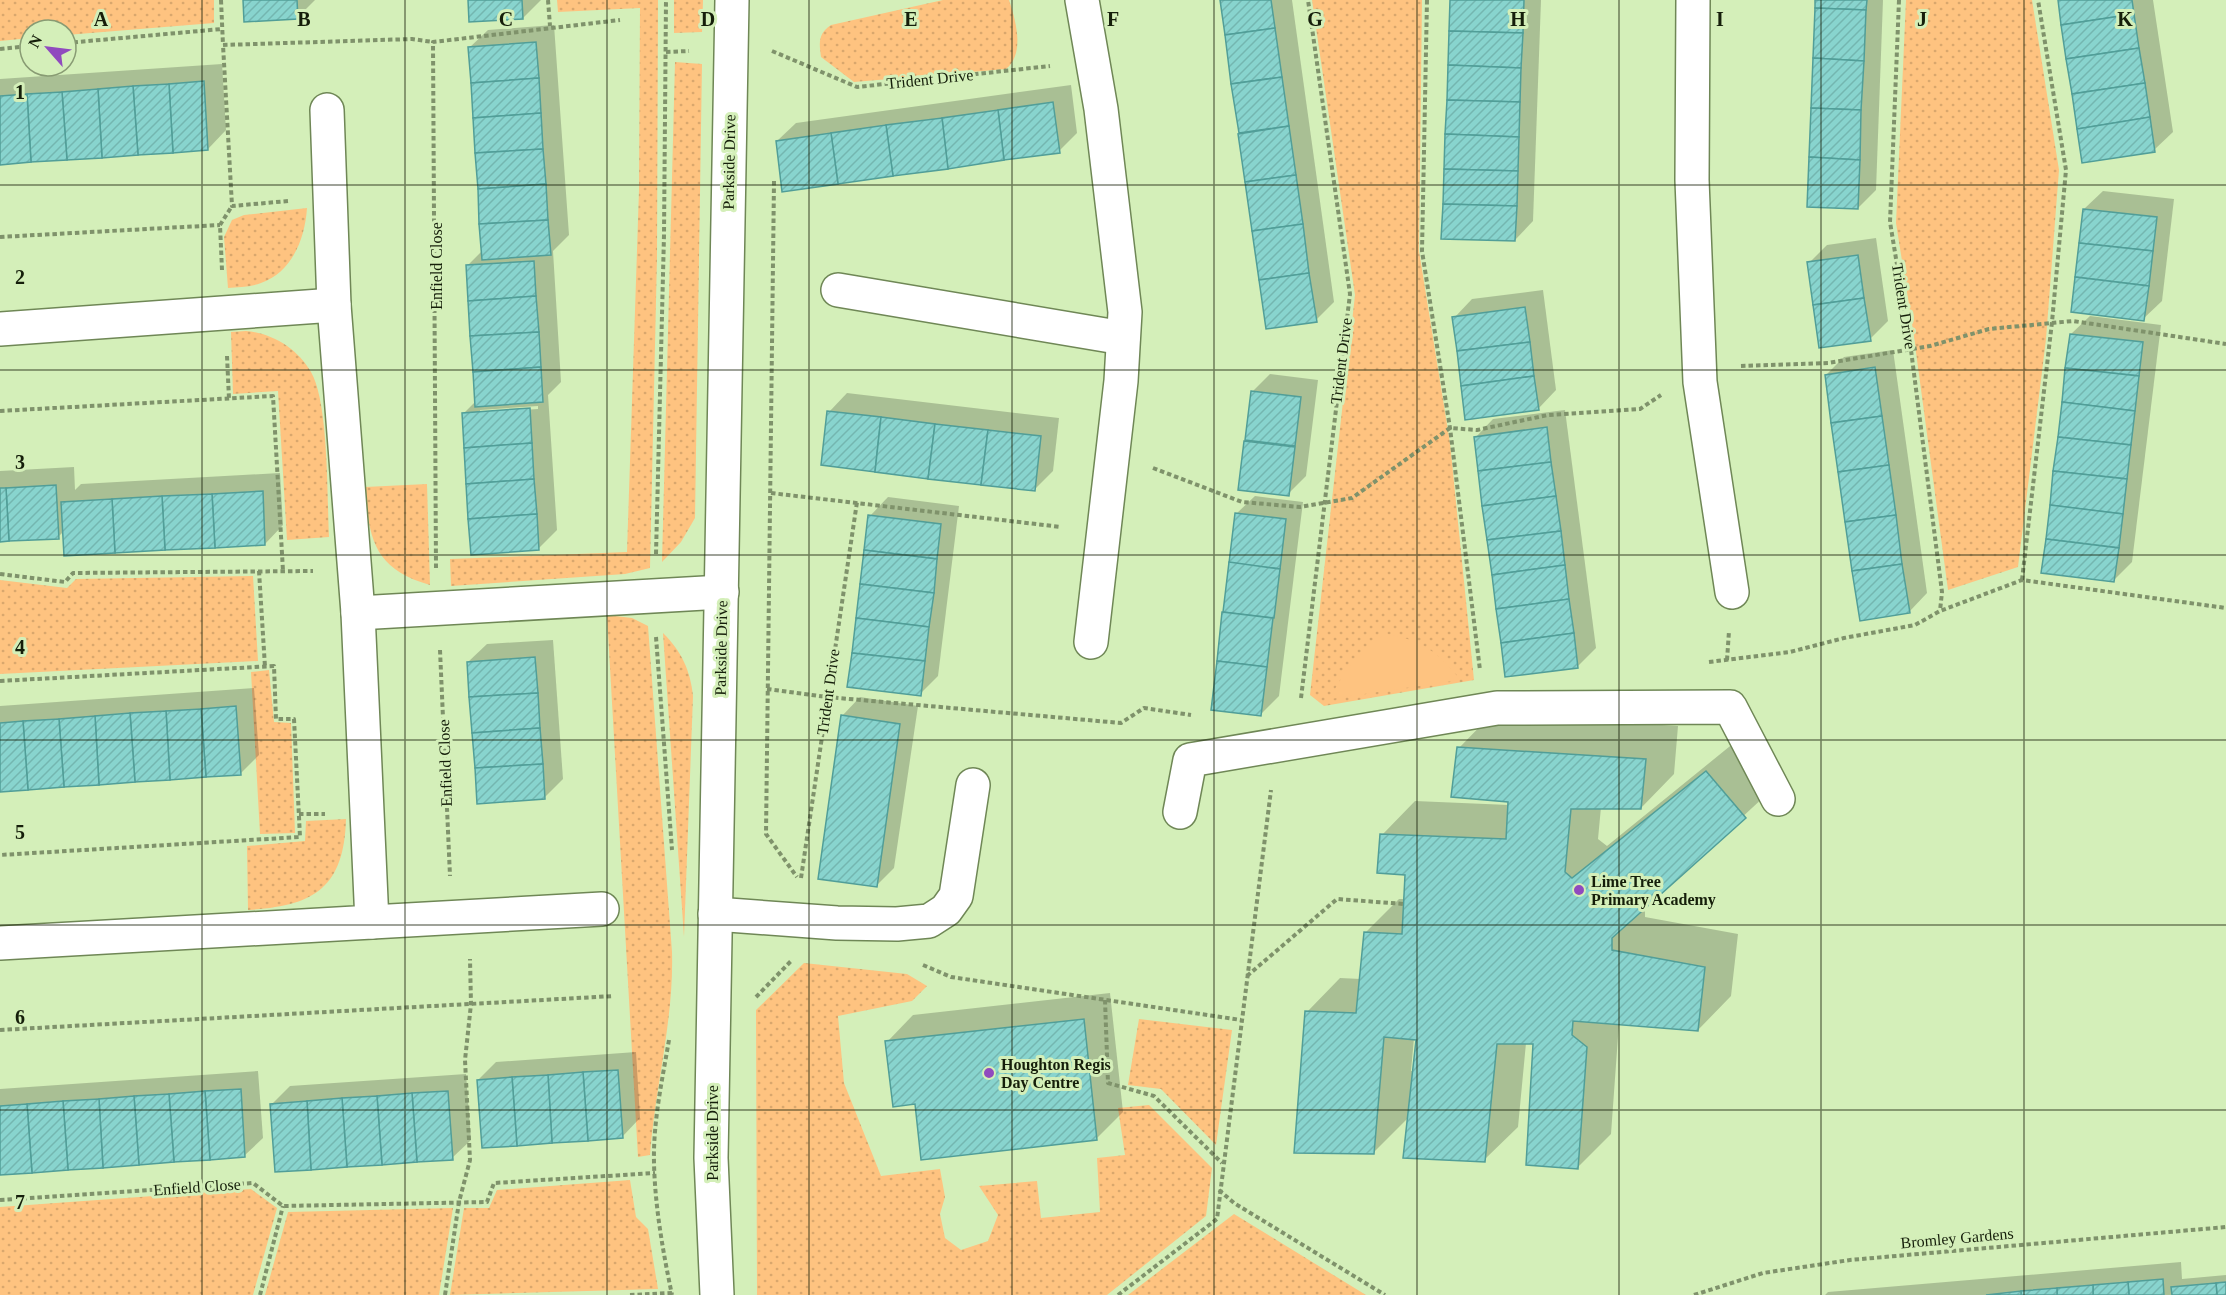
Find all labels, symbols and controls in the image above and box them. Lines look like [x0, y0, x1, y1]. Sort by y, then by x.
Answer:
text: A [94, 8, 109, 30]
text: B [297, 8, 311, 30]
text: C [499, 8, 513, 30]
text: D [701, 8, 715, 30]
text: E [904, 8, 918, 30]
text: F [1107, 8, 1119, 30]
text: G [1307, 8, 1323, 30]
text: H [1510, 8, 1526, 30]
text: I [1716, 8, 1724, 30]
text: J [1917, 8, 1927, 30]
text: K [2117, 8, 2133, 30]
north arrow [18, 18, 78, 78]
text: N [25, 32, 46, 50]
street label: Trident Drive [886, 66, 974, 92]
text: 1 [15, 81, 25, 103]
street label: Parkside Drive [720, 114, 738, 210]
street label: Enfield Close [428, 222, 445, 310]
street label: Trident Drive [1889, 262, 1919, 350]
text: 2 [15, 266, 25, 288]
street label: Trident Drive [1327, 317, 1355, 405]
text: 3 [15, 451, 25, 473]
street label: Parkside Drive [712, 600, 730, 696]
text: 4 [15, 636, 25, 658]
street label: Trident Drive [814, 648, 842, 736]
street label: Enfield Close [435, 719, 455, 807]
text: 5 [15, 821, 25, 843]
place label: Lime Tree Primary Academy [1591, 873, 1716, 909]
marker: Lime Tree Primary Academy [1572, 883, 1586, 897]
text: 6 [15, 1006, 25, 1028]
place label: Houghton Regis Day Centre [1001, 1056, 1111, 1092]
marker: Houghton Regis Day Centre [982, 1066, 996, 1080]
street label: Parkside Drive [704, 1085, 721, 1181]
street label: Enfield Close [153, 1175, 241, 1199]
text: 7 [15, 1191, 25, 1213]
street label: Bromley Gardens [1900, 1225, 2014, 1252]

